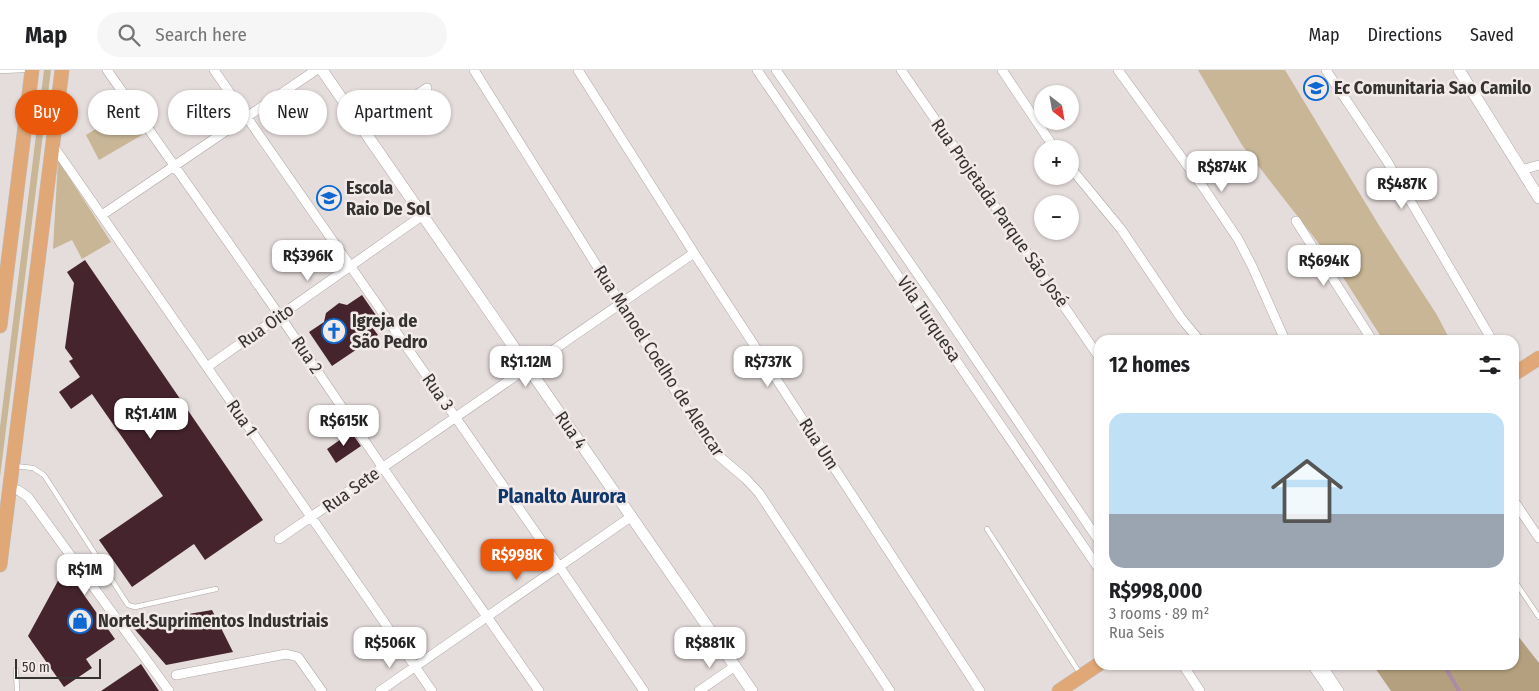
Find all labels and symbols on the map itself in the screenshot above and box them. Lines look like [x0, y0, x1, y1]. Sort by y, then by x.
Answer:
school or university icon: Ec Comunitaria Sao Camilo [1303, 75, 1329, 101]
place label: Ec Comunitaria Sao Camilo [1334, 77, 1532, 99]
north arrow [1034, 85, 1079, 130]
street label: Rua Projetada Parque São José [926, 115, 1074, 312]
pin: R$874K [1181, 150, 1263, 193]
pin: R$487K [1361, 168, 1443, 210]
place label: Escola Raio De Sol [346, 177, 430, 220]
school or university icon: Escola Raio De Sol [316, 185, 342, 211]
pin: R$396K [267, 240, 349, 282]
pin: R$694K [1283, 244, 1365, 287]
street label: Rua Manoel Coelho de Alencar [589, 261, 730, 461]
street label: Vila Turquesa [892, 272, 966, 366]
street label: Rua Oito [234, 299, 298, 353]
place label: Igreja de São Pedro [352, 310, 428, 353]
church icon: Igreja de São Pedro [321, 318, 347, 344]
street label: Rua 2 [287, 332, 327, 378]
pin: R$1.12M [480, 346, 572, 388]
pin: R$737K [727, 346, 809, 388]
street label: Rua 3 [417, 369, 459, 415]
street label: Rua 1 [222, 396, 262, 440]
pin: R$1.41M [105, 398, 197, 440]
pin: R$615K [303, 404, 385, 447]
street label: Rua 4 [550, 407, 592, 453]
street label: Rua Um [794, 414, 844, 474]
street label: Rua Sete [318, 462, 384, 518]
district label: Planalto Aurora [498, 484, 626, 508]
pin: R$998K [476, 538, 558, 581]
pin: R$1M [55, 554, 115, 596]
shop icon: Nortel Suprimentos Industriais [67, 608, 93, 634]
place label: Nortel Suprimentos Industriais [98, 610, 329, 632]
pin: R$506K [349, 626, 431, 669]
pin: R$881K [669, 626, 751, 669]
scale bar [15, 656, 101, 679]

